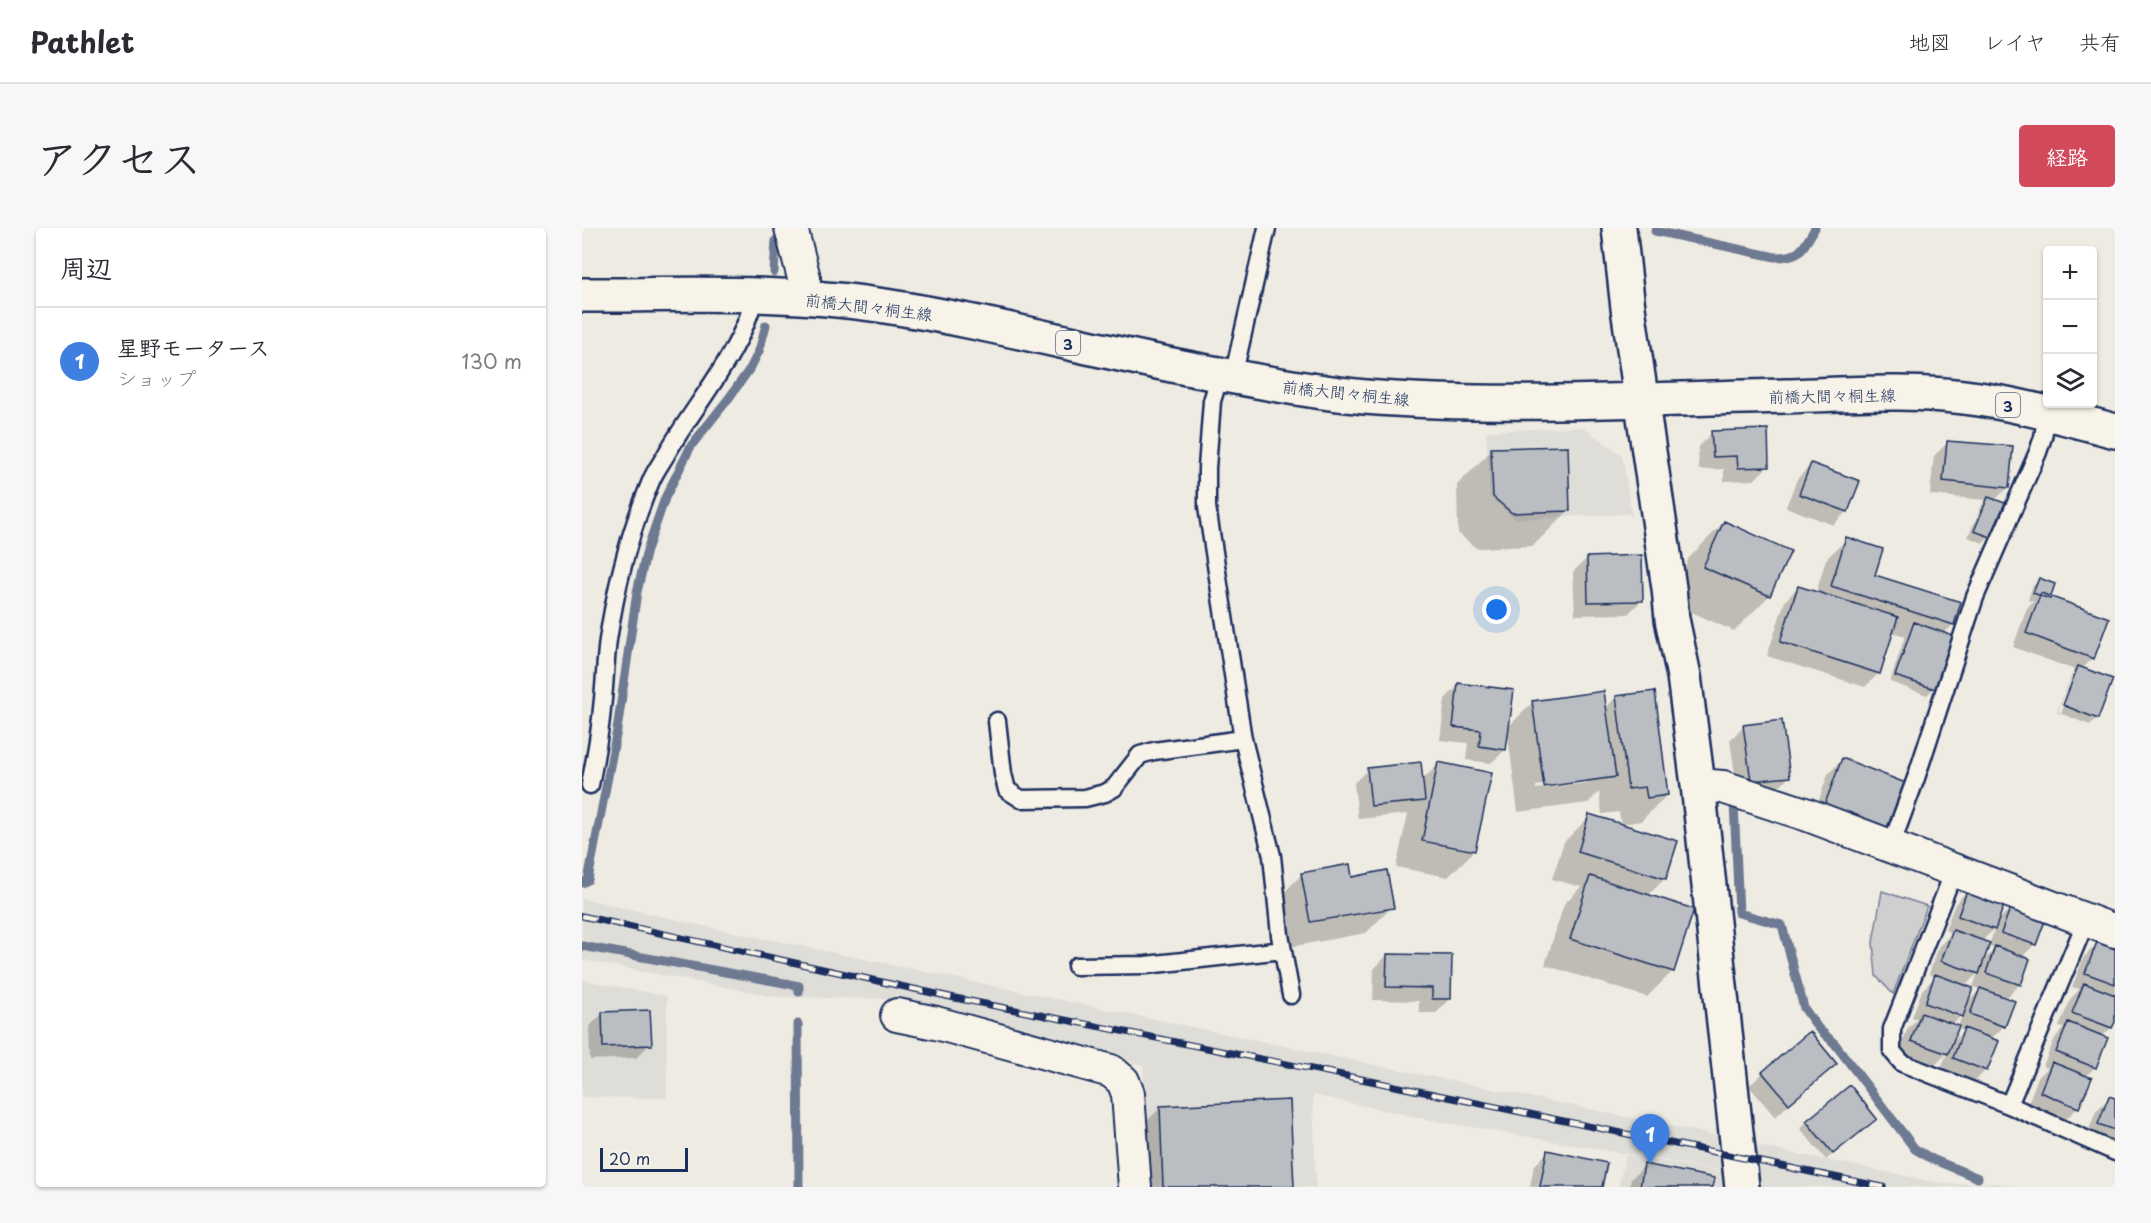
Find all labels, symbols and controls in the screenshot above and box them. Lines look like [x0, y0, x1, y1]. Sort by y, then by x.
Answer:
text: Pathlet [30, 20, 134, 63]
text: 地図 [1909, 25, 1951, 57]
text: レイヤ [1984, 25, 2046, 57]
text: 共有 [2079, 25, 2121, 57]
text: アクセス [36, 125, 201, 188]
button: 経路 [2019, 125, 2115, 187]
map controls [2043, 246, 2097, 408]
button: + [2043, 246, 2097, 300]
text: 周辺 [60, 248, 112, 287]
street label: 前橋大間々桐生線 [804, 286, 934, 326]
button: − [2043, 300, 2097, 354]
text: 星野モータース [117, 330, 270, 363]
road number: 3 [1056, 331, 1080, 355]
text: 1 [75, 346, 84, 376]
text: 130 m [462, 346, 522, 376]
button: layers [2043, 354, 2097, 408]
text: ショップ [117, 363, 196, 393]
street label: 前橋大間々桐生線 [1281, 373, 1411, 411]
street label: 前橋大間々桐生線 [1768, 382, 1896, 408]
road number: 3 [1996, 393, 2020, 417]
your location [1482, 595, 1511, 624]
pin: 1 [1630, 1114, 1670, 1164]
scale bar [600, 1145, 688, 1172]
text: 20 m [609, 1146, 650, 1170]

